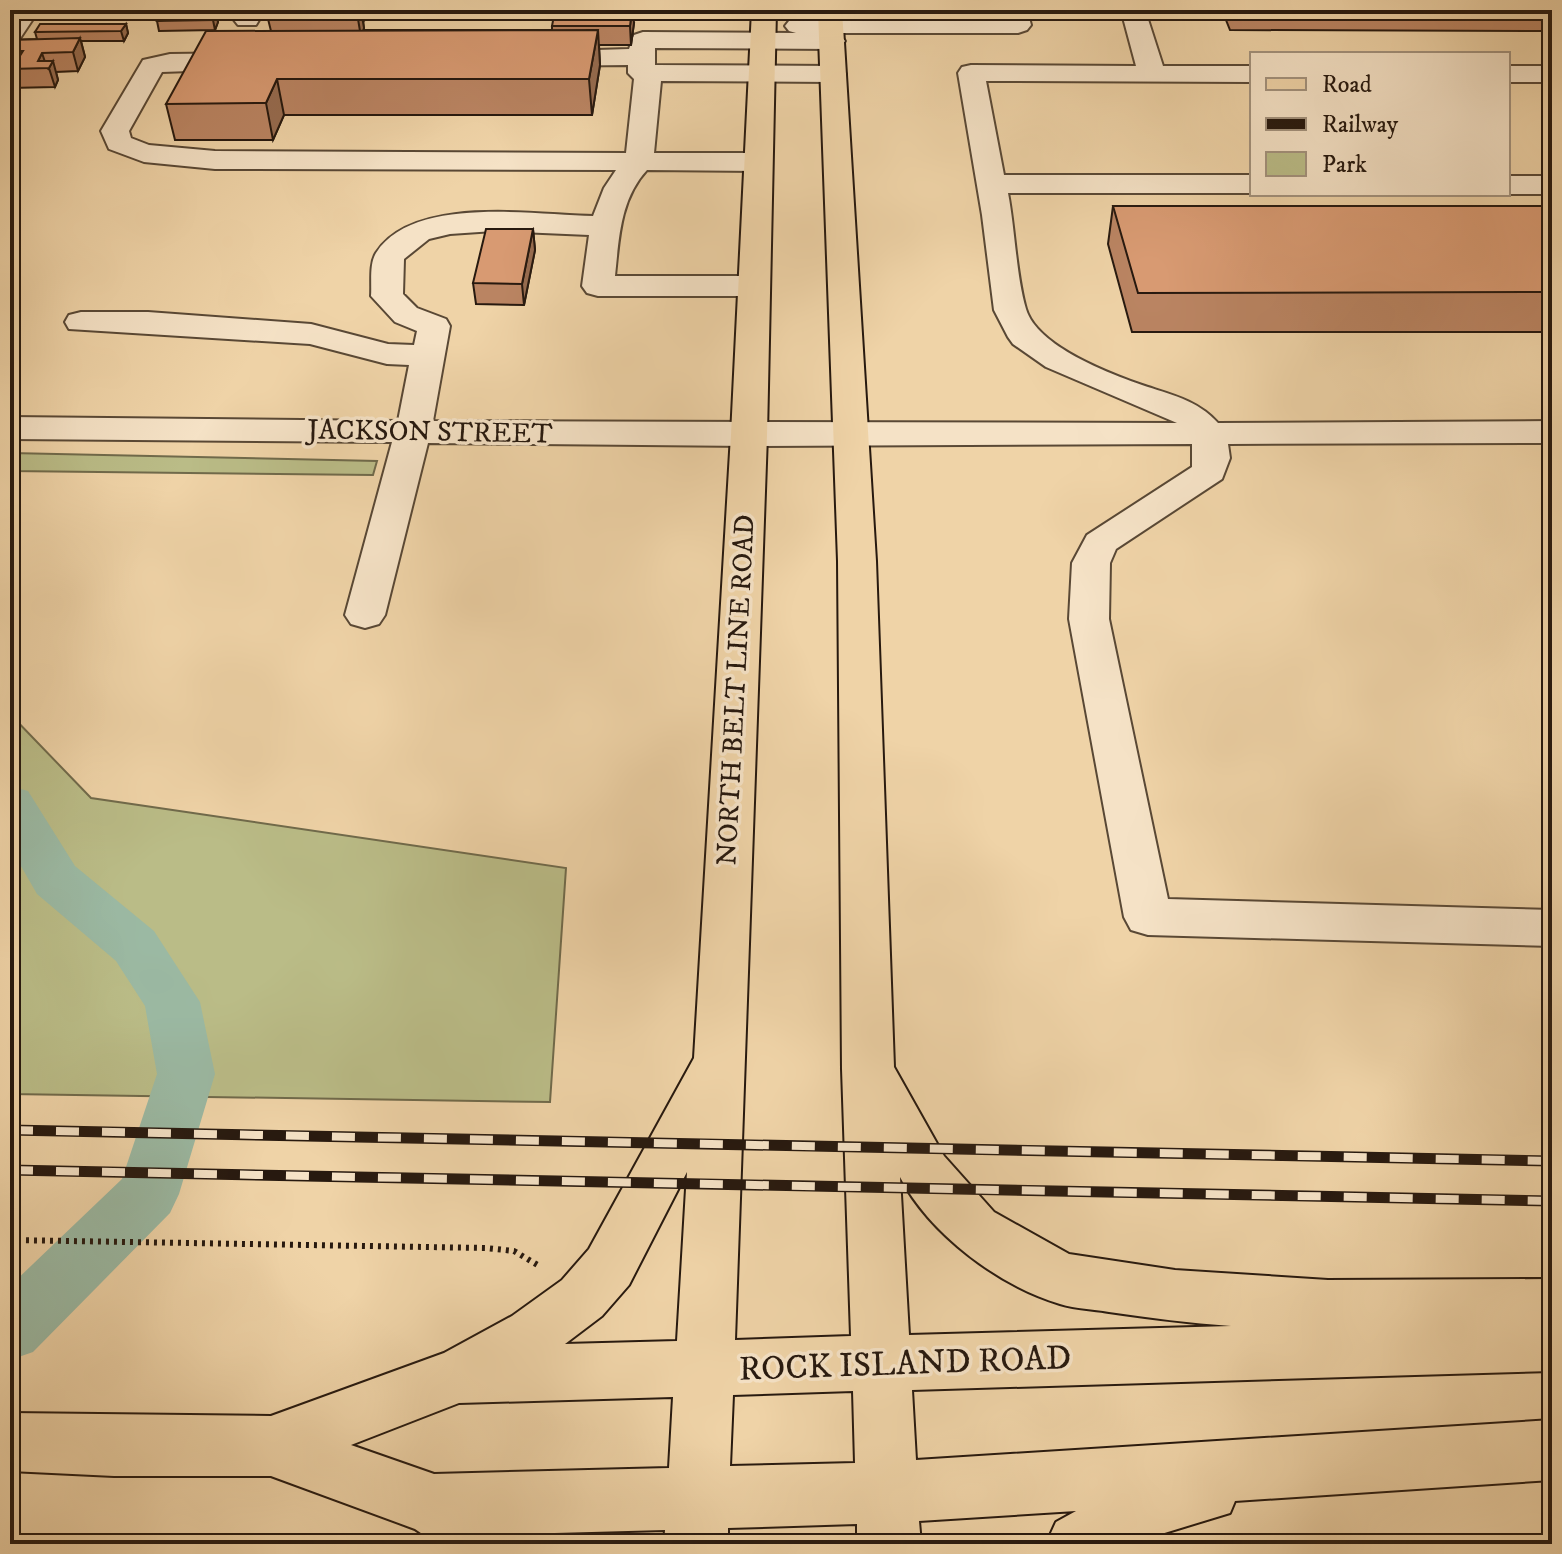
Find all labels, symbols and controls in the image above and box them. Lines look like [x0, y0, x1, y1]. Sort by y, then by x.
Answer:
legend [1250, 52, 1510, 196]
text: Road [1322, 70, 1372, 100]
text: Railway [1322, 110, 1399, 140]
text: Park [1322, 150, 1367, 180]
street label: JACKSON STREET [304, 412, 553, 452]
street label: NORTH BELT LINE ROAD [709, 513, 763, 867]
street label: ROCK ISLAND ROAD [738, 1337, 1072, 1391]

